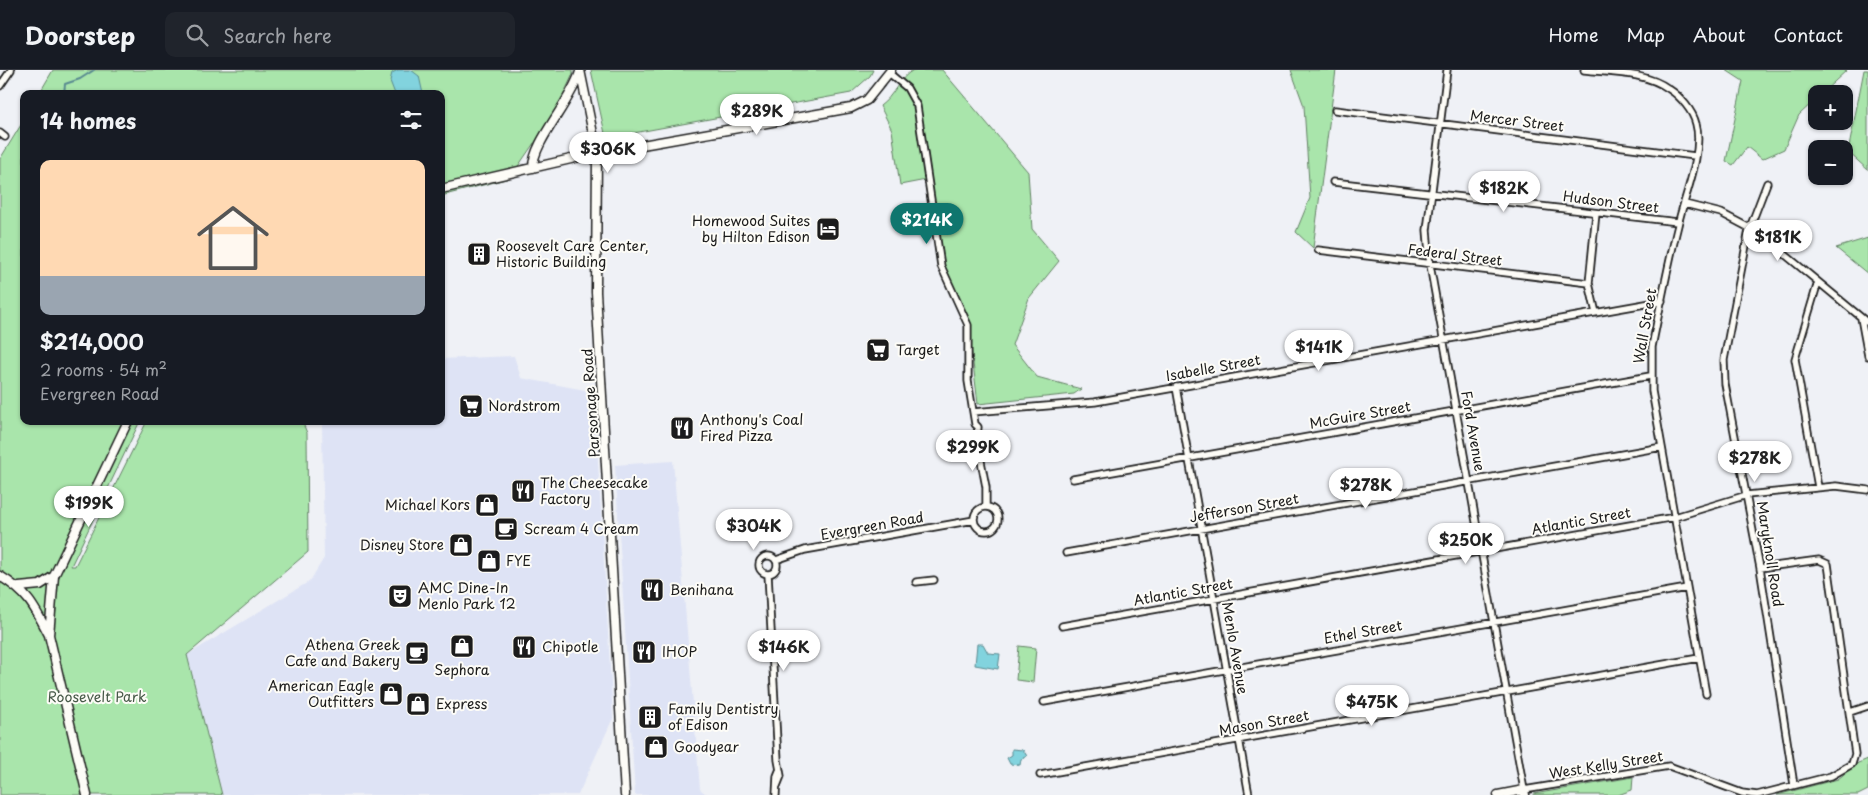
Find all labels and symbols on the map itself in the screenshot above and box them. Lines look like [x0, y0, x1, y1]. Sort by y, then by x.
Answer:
pin: $289K [722, 93, 792, 136]
street label: Mercer Street [1469, 104, 1566, 137]
pin: $306K [573, 132, 643, 174]
pin: $182K [1469, 170, 1539, 213]
street label: Hudson Street [1562, 185, 1660, 218]
pin: $214K [892, 202, 962, 245]
place label: Homewood Suites by Hilton Edison [692, 210, 810, 247]
hotel icon: Homewood Suites by Hilton Edison [815, 216, 841, 242]
pin: $181K [1743, 220, 1813, 262]
place label: Roosevelt Care Center, Historic Building [496, 235, 649, 272]
street label: Federal Street [1407, 238, 1504, 271]
building icon: Roosevelt Care Center, Historic Building [466, 241, 492, 267]
street label: Wall Street [1628, 286, 1662, 365]
pin: $141K [1284, 330, 1354, 372]
supermarket icon: Target [865, 337, 891, 363]
place label: Target [896, 339, 940, 360]
street label: Parsonage Road [576, 348, 605, 458]
street label: Isabelle Street [1164, 349, 1262, 386]
street label: Ford Avenue [1456, 389, 1491, 473]
supermarket icon: Nordstrom [458, 393, 484, 419]
place label: Nordstrom [488, 395, 560, 416]
street label: McGuire Street [1308, 395, 1412, 434]
place label: Anthony's Coal Fired Pizza [700, 409, 803, 446]
restaurant icon: Anthony's Coal Fired Pizza [669, 415, 695, 441]
pin: $299K [938, 430, 1008, 472]
pin: $278K [1720, 440, 1790, 483]
pin: $278K [1331, 468, 1401, 510]
place label: The Cheesecake Factory [540, 472, 648, 509]
restaurant icon: The Cheesecake Factory [510, 478, 536, 504]
pin: $199K [54, 486, 124, 528]
street label: Jefferson Street [1188, 488, 1300, 527]
shop icon: Michael Kors [474, 492, 500, 518]
place label: Michael Kors [385, 494, 470, 515]
street label: Maryknoll Road [1752, 500, 1789, 608]
street label: Atlantic Street [1530, 501, 1632, 540]
street label: Evergreen Road [819, 506, 925, 545]
pin: $304K [719, 508, 789, 551]
cafe icon: Scream 4 Cream [493, 516, 519, 542]
place label: Scream 4 Cream [524, 518, 639, 539]
pin: $250K [1431, 522, 1501, 565]
shop icon: Disney Store [448, 532, 474, 558]
place label: Disney Store [360, 534, 444, 555]
shop icon: FYE [476, 548, 502, 574]
place label: FYE [506, 550, 531, 571]
street label: Atlantic Street [1132, 572, 1234, 611]
place label: AMC Dine-In Menlo Park 12 [418, 577, 516, 614]
restaurant icon: Benihana [639, 577, 665, 603]
place label: Benihana [670, 579, 734, 600]
theatre icon: AMC Dine-In Menlo Park 12 [387, 583, 413, 609]
street label: Menlo Avenue [1217, 600, 1254, 696]
street label: Ethel Street [1322, 614, 1404, 649]
pin: $146K [749, 630, 819, 672]
shop icon: Sephora [449, 633, 475, 659]
place label: Athena Greek Cafe and Bakery [285, 634, 400, 671]
restaurant icon: Chipotle [511, 634, 537, 660]
place label: Chipotle [542, 636, 599, 657]
restaurant icon: IHOP [631, 639, 657, 665]
cafe icon: Athena Greek Cafe and Bakery [404, 640, 430, 666]
place label: IHOP [662, 641, 697, 662]
place label: Sephora [435, 659, 490, 680]
place label: American Eagle Outfitters [268, 675, 374, 712]
shop icon: American Eagle Outfitters [378, 681, 404, 707]
pin: $475K [1337, 684, 1407, 727]
park label: Roosevelt Park [47, 686, 147, 707]
shop icon: Express [405, 691, 431, 717]
place label: Express [436, 693, 488, 714]
place label: Family Dentistry of Edison [668, 698, 779, 735]
building icon: Family Dentistry of Edison [637, 704, 663, 730]
street label: Mason Street [1217, 704, 1311, 741]
shop icon: Goodyear [643, 734, 669, 760]
place label: Goodyear [674, 736, 740, 757]
street label: West Kelly Street [1547, 745, 1665, 784]

